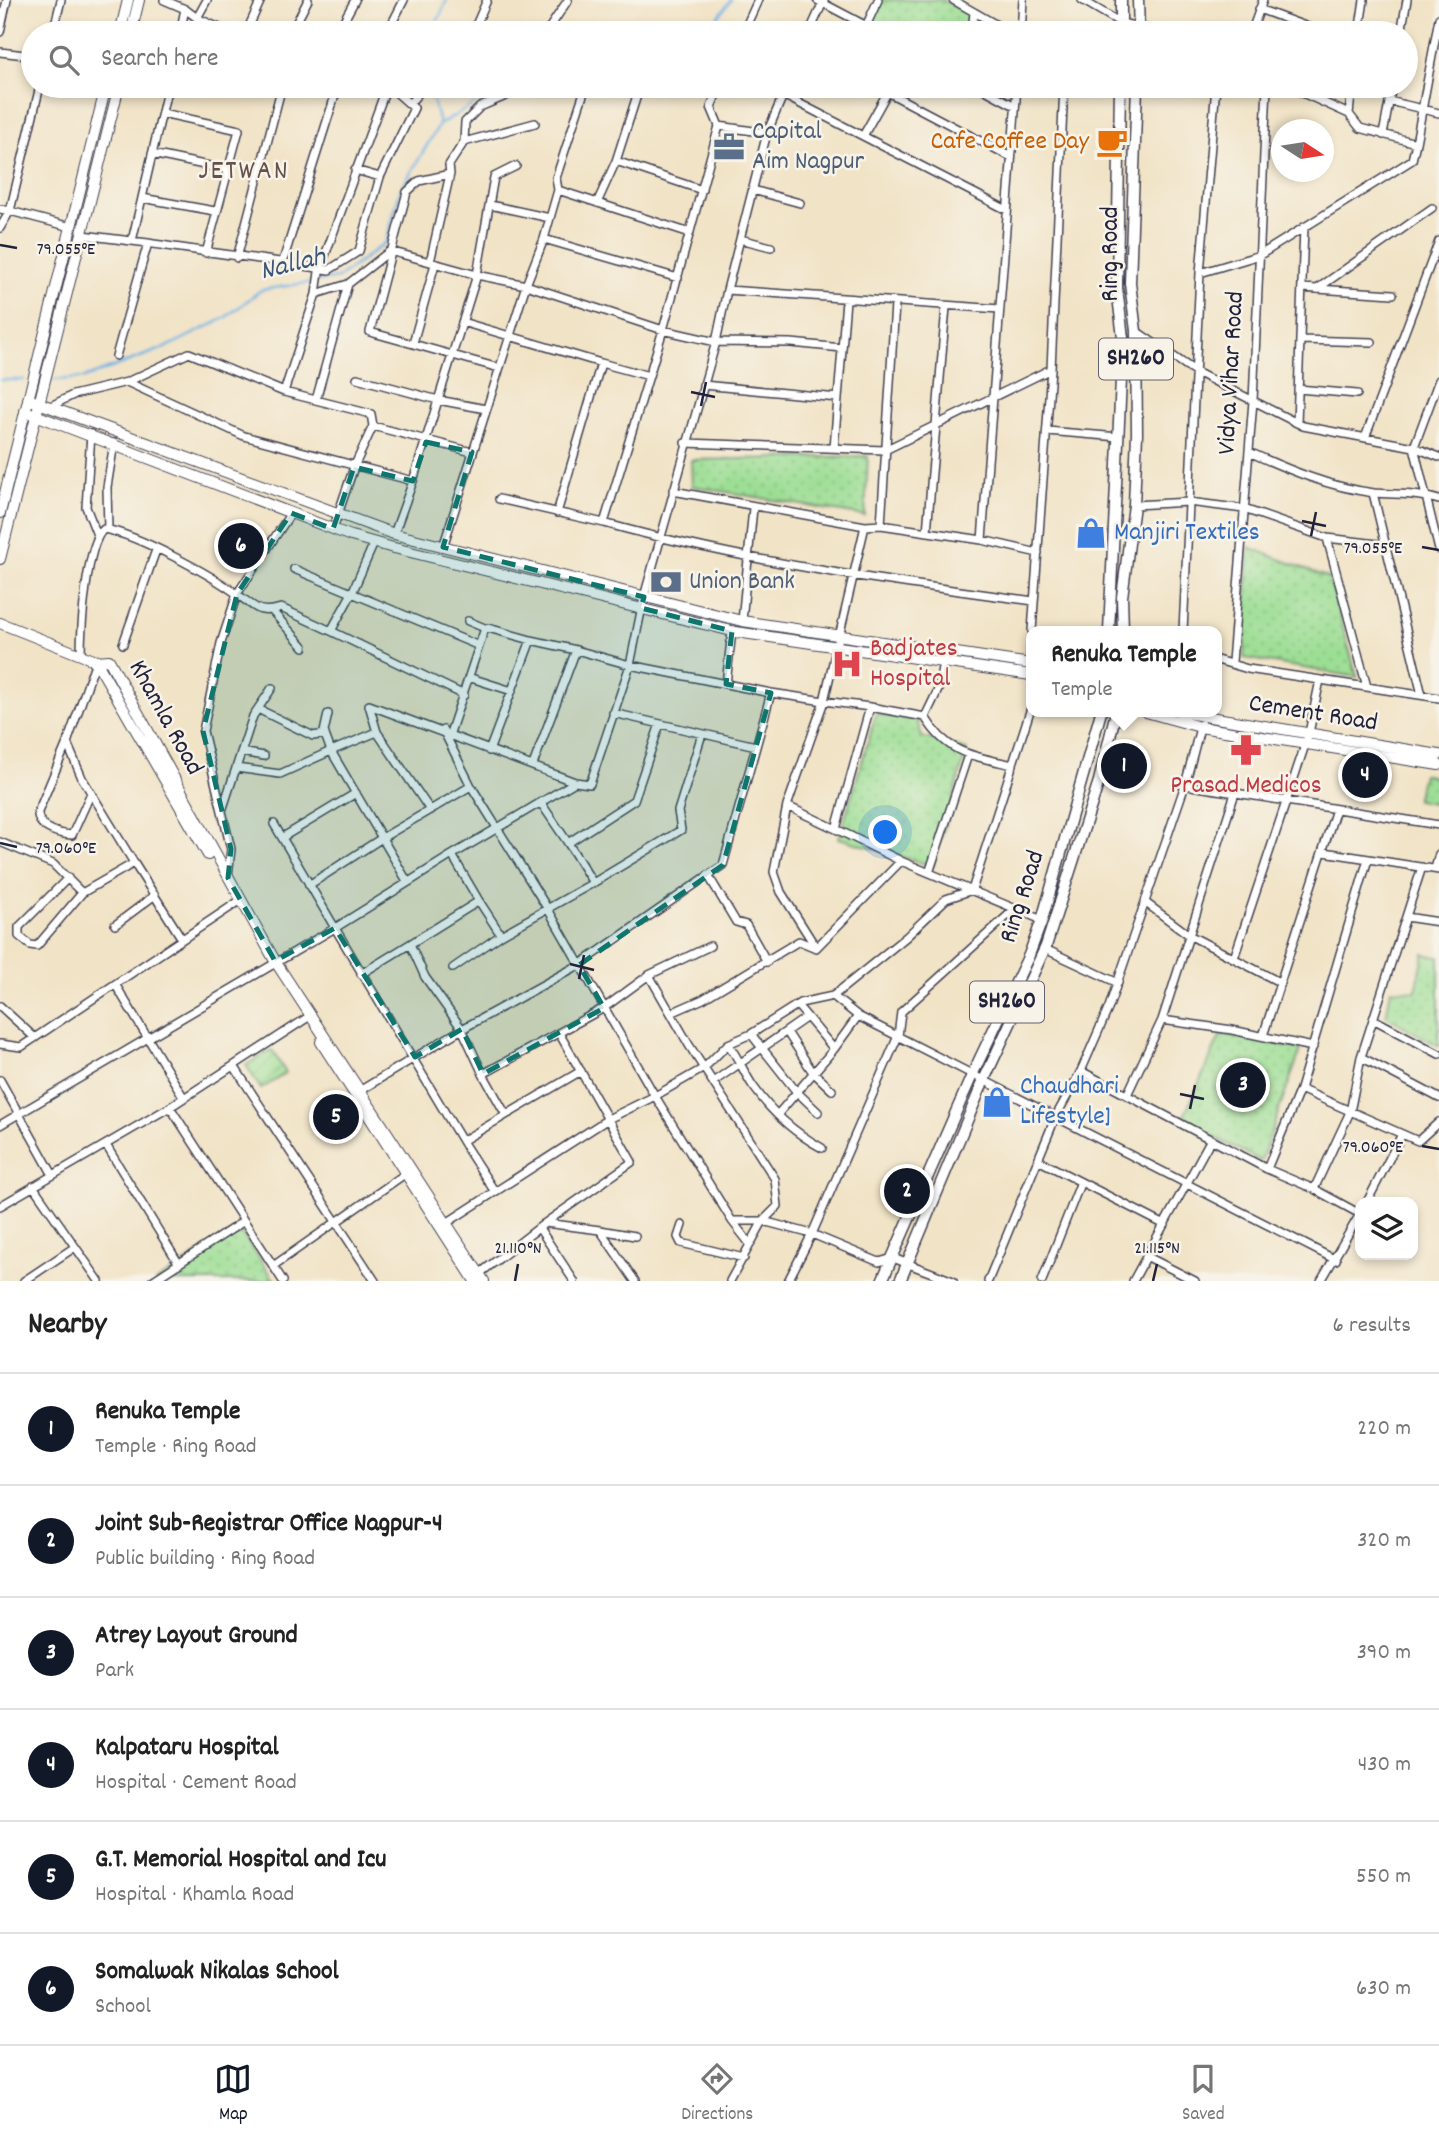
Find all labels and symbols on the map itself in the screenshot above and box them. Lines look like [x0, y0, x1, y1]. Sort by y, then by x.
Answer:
place label: Capital Aim Nagpur [752, 114, 864, 181]
north arrow [1271, 119, 1334, 182]
place label: Cafe Coffee Day [930, 124, 1089, 161]
cafe icon: Cafe Coffee Day [1095, 125, 1129, 159]
office icon: Capital Aim Nagpur [712, 130, 746, 164]
district label: JETWAN [198, 153, 290, 193]
street label: Ring Road [1093, 206, 1130, 302]
text: 79.055°E [37, 238, 95, 263]
water label: Nallah [256, 238, 331, 293]
street label: Vidya Vihar Road [1209, 290, 1255, 456]
road number: SH260 [1099, 338, 1173, 380]
place label: Manjiri Textiles [1114, 515, 1260, 552]
shop icon: Manjiri Textiles [1074, 516, 1108, 550]
pin: 6 [218, 520, 264, 572]
text: 79.055°E [1344, 537, 1402, 562]
place label: Union Bank [689, 564, 795, 601]
bank icon: Union Bank [649, 565, 683, 599]
place label: Badjates Hospital [870, 631, 958, 698]
hospital icon: Badjates Hospital [830, 647, 864, 681]
street label: Khamla Road [118, 654, 212, 782]
street label: Cement Road [1246, 686, 1380, 742]
pharmacy icon: Prasad Medicos [1229, 733, 1263, 767]
pin: 1 [1101, 740, 1147, 792]
pin: 4 [1342, 749, 1388, 801]
place label: Prasad Medicos [1170, 768, 1322, 805]
your location [868, 815, 902, 849]
text: 79.060°E [36, 837, 96, 862]
street label: Ring Road [991, 846, 1055, 948]
road number: SH260 [970, 982, 1044, 1022]
pin: 3 [1220, 1059, 1266, 1111]
place label: Chaudhari Lifestyle] [1020, 1069, 1119, 1136]
shop icon: Chaudhari Lifestyle] [980, 1085, 1014, 1119]
pin: 5 [313, 1091, 359, 1143]
text: 79.060°E [1343, 1136, 1403, 1161]
pin: 2 [884, 1165, 930, 1217]
text: 21.110°N [494, 1237, 542, 1262]
text: 21.115°N [1134, 1237, 1180, 1262]

